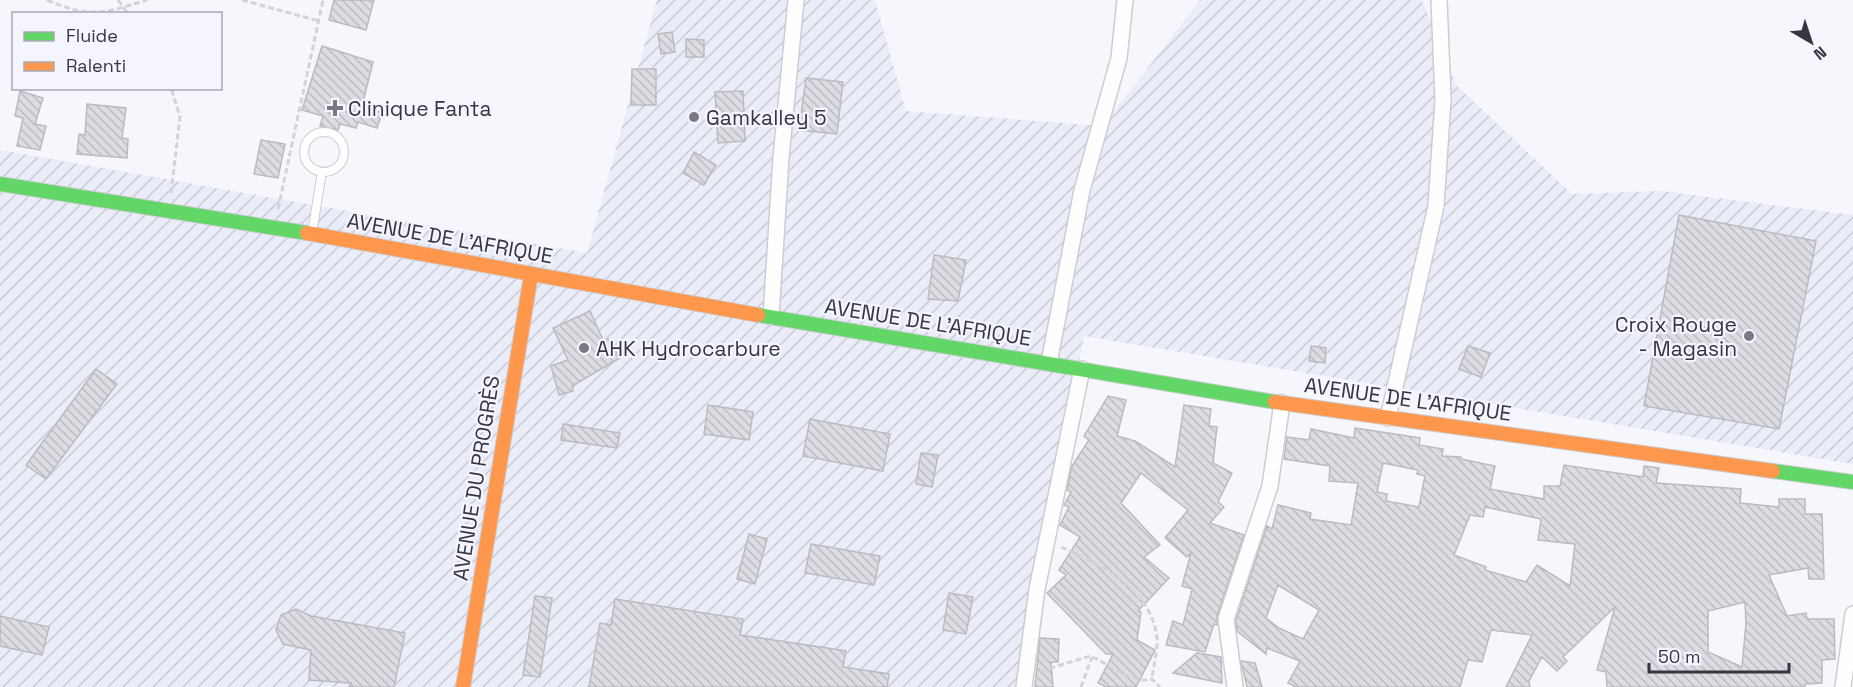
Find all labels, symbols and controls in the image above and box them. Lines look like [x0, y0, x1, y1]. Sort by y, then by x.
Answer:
legend [12, 12, 222, 90]
north arrow [1781, 12, 1841, 72]
text: Fluide [66, 24, 118, 47]
text: N [1809, 42, 1831, 65]
text: Ralenti [66, 54, 126, 77]
place label: Clinique Fanta [348, 95, 492, 122]
marker: Clinique Fanta [326, 99, 344, 117]
place label: Gamkalley 5 [706, 104, 827, 131]
marker: Gamkalley 5 [687, 110, 701, 124]
street label: AVENUE DE L'AFRIQUE [345, 207, 555, 269]
street label: AVENUE DE L'AFRIQUE [823, 292, 1033, 352]
place label: Croix Rouge - Magasin [1615, 311, 1737, 362]
marker: Croix Rouge - Magasin [1742, 329, 1756, 343]
place label: AHK Hydrocarbure [596, 335, 781, 362]
marker: AHK Hydrocarbure [577, 341, 591, 355]
street label: AVENUE DE L'AFRIQUE [1303, 371, 1513, 427]
street label: AVENUE DU PROGRÈS [446, 374, 506, 582]
scale bar [1649, 636, 1788, 674]
text: 50 m [1658, 645, 1700, 668]

